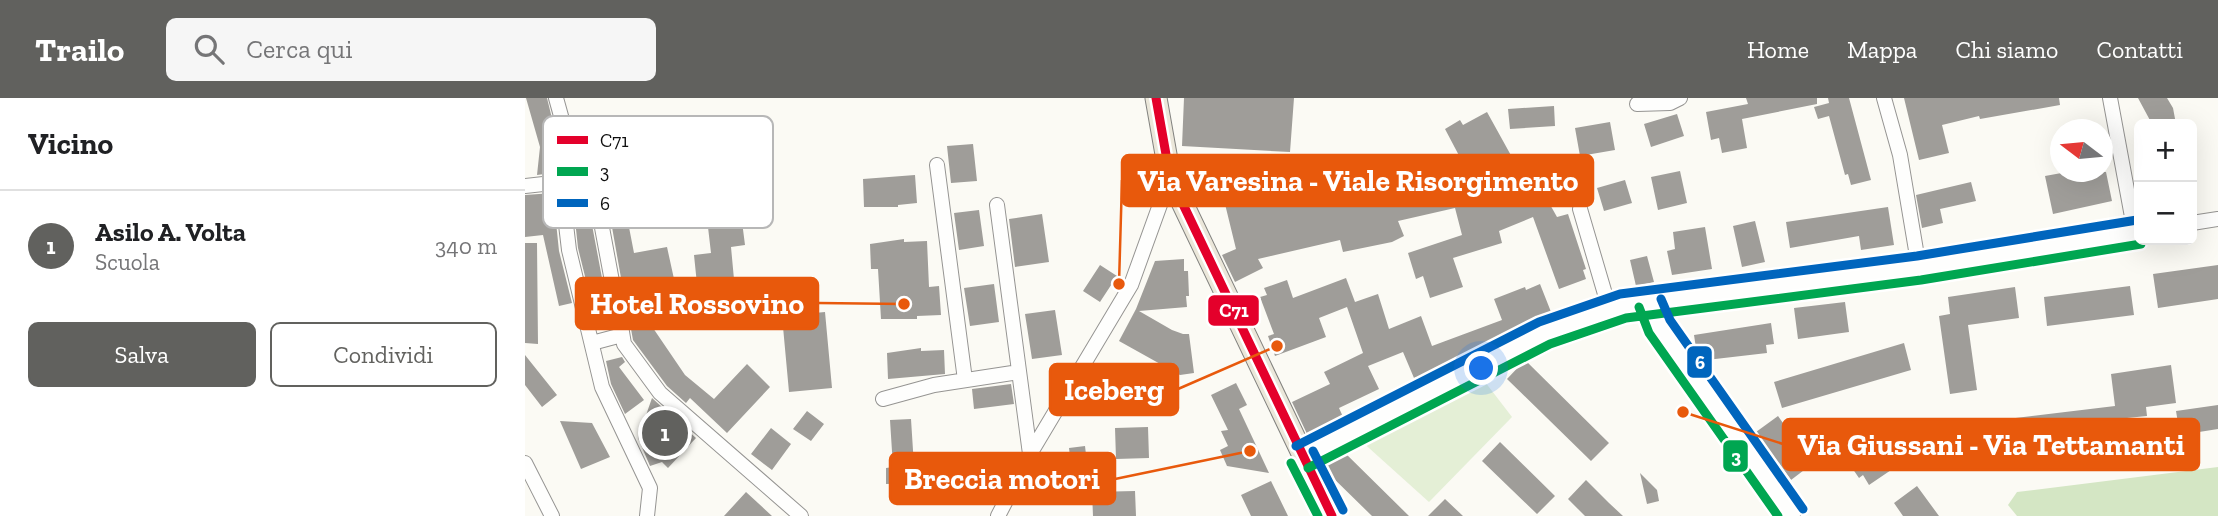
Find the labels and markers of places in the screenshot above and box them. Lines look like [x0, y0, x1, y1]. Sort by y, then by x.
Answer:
callout: Via Varesina - Viale Risorgimento [1122, 155, 1593, 206]
callout: Hotel Rossovino [576, 278, 818, 329]
callout: Iceberg [1050, 364, 1178, 415]
pin: 1 [642, 407, 688, 459]
callout: Via Giussani - Via Tettamanti [1783, 419, 2199, 470]
callout: Breccia motori [890, 453, 1115, 504]

